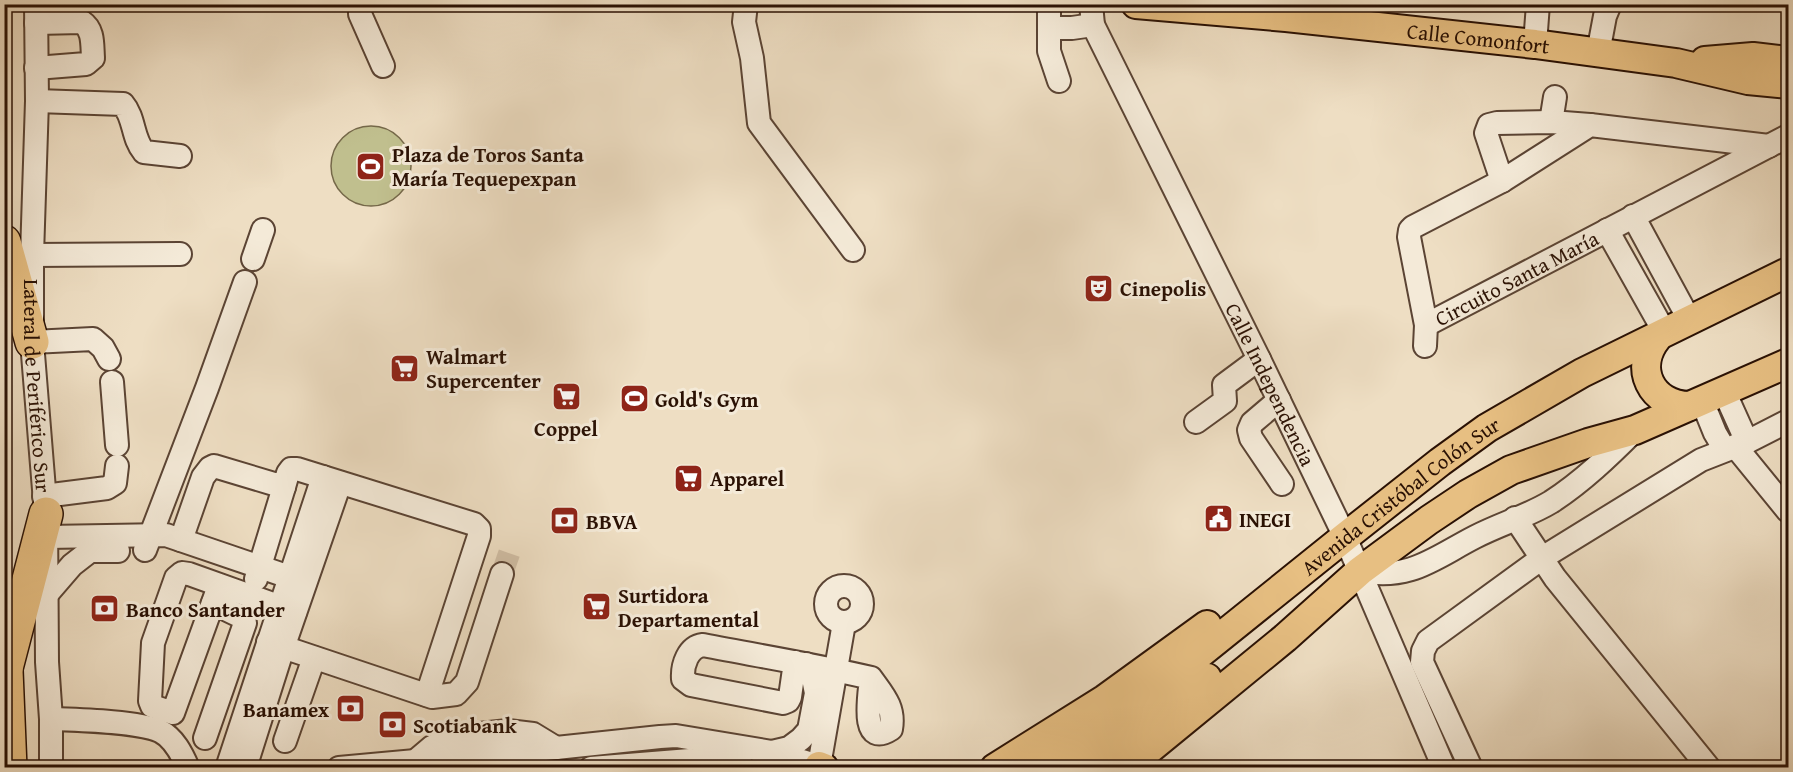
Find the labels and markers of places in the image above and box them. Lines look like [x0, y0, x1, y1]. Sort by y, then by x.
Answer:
place label: Plaza de Toros Santa María Tequepexpan [392, 139, 584, 194]
sports icon: Plaza de Toros Santa María Tequepexpan [355, 150, 387, 182]
theatre icon: Cinepolis [1083, 272, 1115, 304]
place label: Cinepolis [1120, 273, 1206, 304]
place label: Walmart Supercenter [426, 341, 541, 396]
supermarket icon: Walmart Supercenter [389, 352, 421, 384]
supermarket icon: Coppel [550, 381, 582, 413]
sports icon: Gold's Gym [618, 383, 650, 415]
place label: Gold's Gym [655, 384, 759, 415]
place label: Coppel [534, 413, 598, 444]
supermarket icon: Apparel [673, 462, 705, 494]
place label: Apparel [710, 463, 785, 494]
public building icon: INEGI [1202, 503, 1234, 535]
place label: INEGI [1239, 504, 1291, 535]
bank icon: BBVA [549, 505, 581, 537]
place label: BBVA [586, 506, 638, 537]
place label: Surtidora Departamental [618, 580, 760, 635]
supermarket icon: Surtidora Departamental [581, 591, 613, 623]
bank icon: Banco Santander [89, 593, 121, 625]
place label: Banco Santander [126, 594, 285, 625]
bank icon: Banamex [334, 693, 366, 725]
place label: Banamex [243, 694, 329, 725]
bank icon: Scotiabank [376, 709, 408, 741]
place label: Scotiabank [413, 710, 518, 741]

